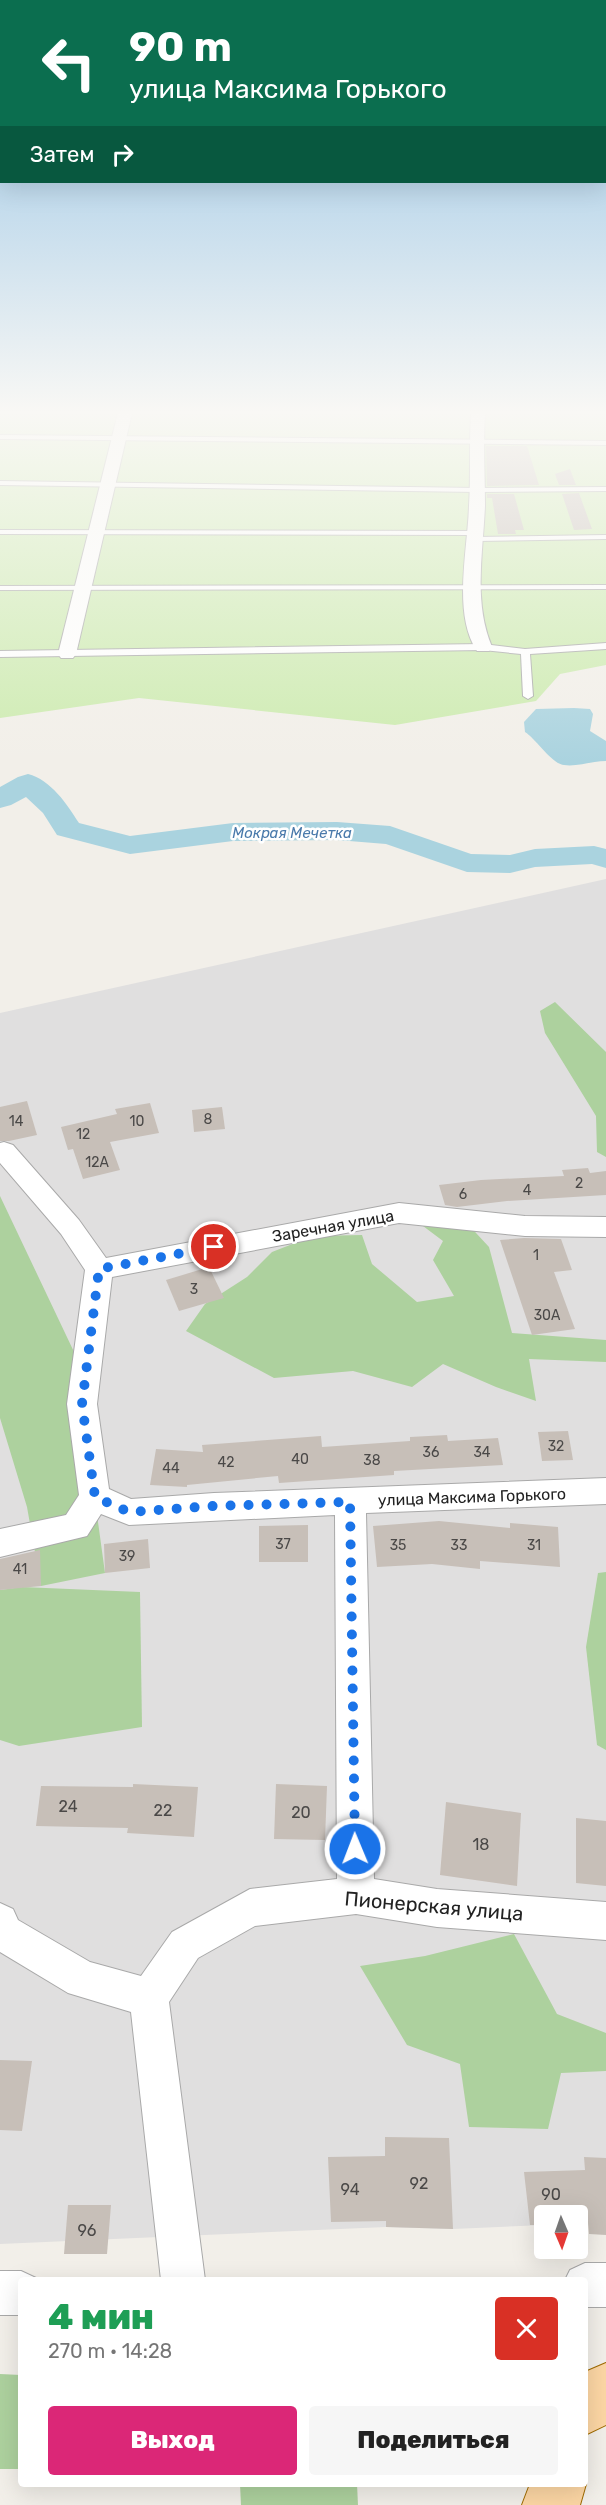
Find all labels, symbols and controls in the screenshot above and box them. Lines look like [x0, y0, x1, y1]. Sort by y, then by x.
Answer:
text: 90 m [129, 22, 232, 72]
icon: left [30, 24, 108, 102]
text: улица Максима Горького [129, 73, 447, 105]
icon: right [106, 138, 139, 171]
text: Затем [30, 141, 94, 168]
water label: Мокрая Мечетка [232, 824, 352, 842]
house number: 8 [204, 1111, 213, 1128]
house number: 14 [9, 1113, 24, 1130]
house number: 10 [130, 1113, 145, 1130]
house number: 12 [76, 1126, 90, 1143]
house number: 12А [85, 1154, 109, 1171]
house number: 2 [575, 1175, 583, 1192]
house number: 4 [523, 1182, 532, 1199]
house number: 6 [459, 1186, 467, 1203]
street label: Заречная улица [271, 1206, 395, 1246]
pin [188, 1221, 239, 1272]
icon: arrive [197, 1230, 230, 1263]
house number: 1 [533, 1247, 539, 1264]
house number: 3 [190, 1281, 198, 1298]
house number: 30А [534, 1307, 561, 1324]
house number: 32 [548, 1438, 564, 1455]
house number: 36 [423, 1444, 439, 1461]
house number: 34 [473, 1444, 491, 1461]
house number: 40 [291, 1451, 309, 1468]
house number: 38 [363, 1452, 381, 1469]
house number: 42 [218, 1454, 234, 1471]
house number: 44 [162, 1460, 180, 1477]
street label: улица Максима Горького [378, 1484, 566, 1510]
house number: 37 [275, 1536, 291, 1553]
house number: 35 [390, 1537, 406, 1554]
house number: 33 [451, 1537, 467, 1554]
house number: 31 [527, 1537, 541, 1554]
house number: 39 [119, 1548, 135, 1565]
house number: 41 [13, 1561, 27, 1578]
house number: 24 [58, 1797, 78, 1816]
house number: 22 [154, 1801, 172, 1820]
house number: 20 [291, 1803, 311, 1822]
position arrow [323, 1817, 387, 1881]
house number: 18 [472, 1835, 490, 1854]
street label: Пионерская улица [344, 1886, 524, 1926]
house number: 92 [410, 2174, 428, 2193]
house number: 94 [340, 2180, 360, 2199]
house number: 90 [541, 2185, 561, 2204]
north arrow [534, 2205, 588, 2259]
map controls [534, 2205, 588, 2259]
house number: 96 [78, 2221, 97, 2240]
text: 4 мин [48, 2295, 154, 2338]
button: close [495, 2297, 558, 2360]
text: 270 m · 14:28 [48, 2339, 172, 2363]
button: Выход [48, 2406, 297, 2475]
button: Поделиться [309, 2406, 558, 2475]

